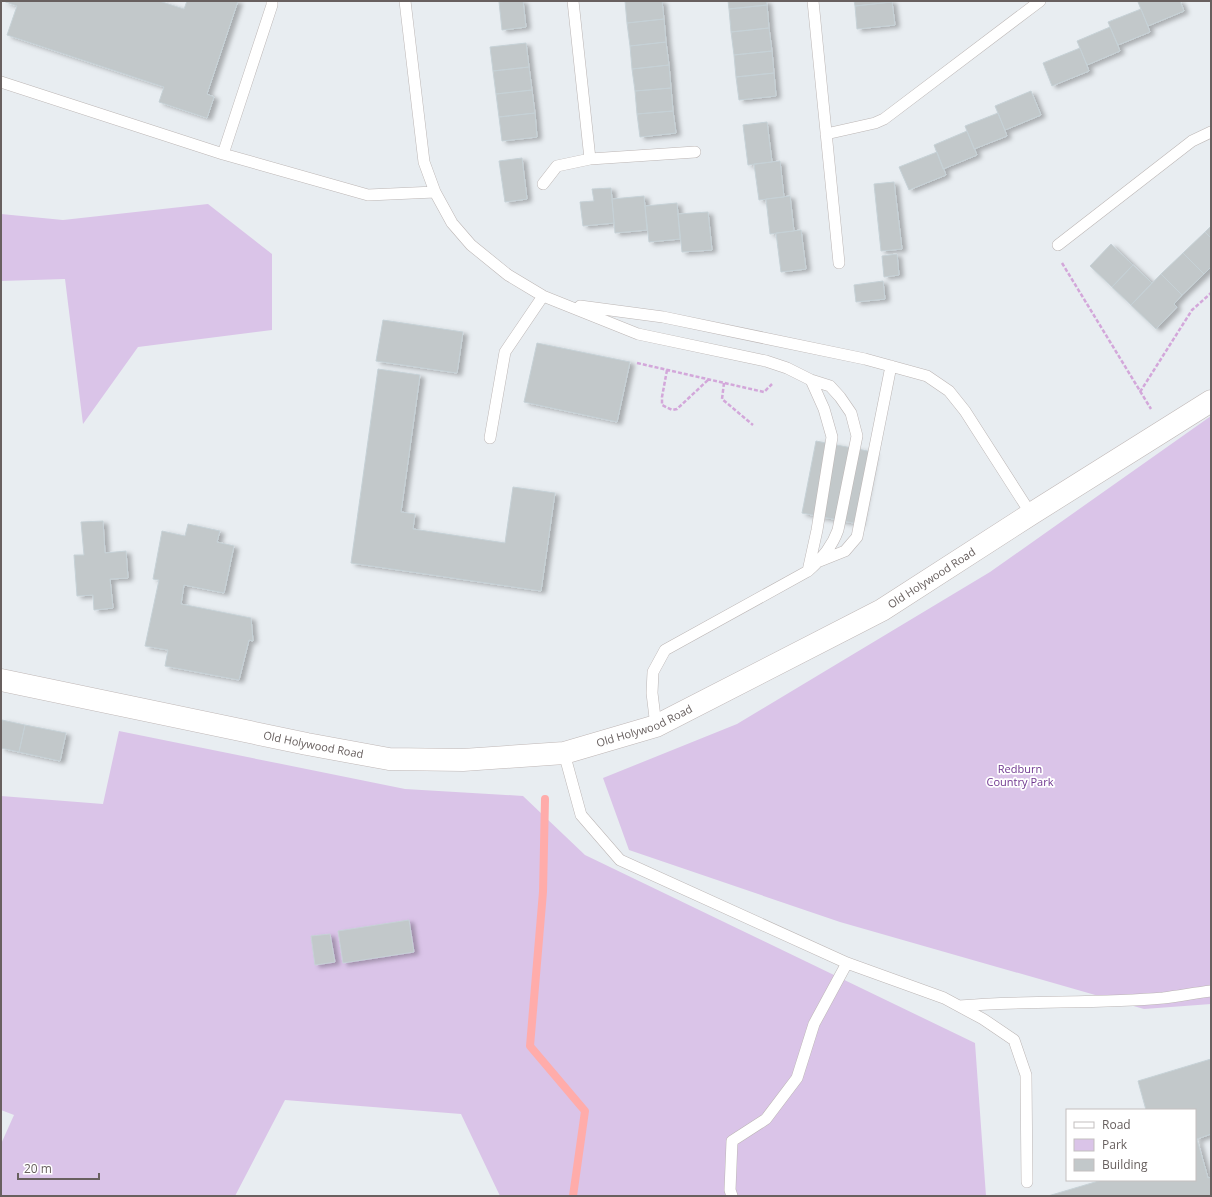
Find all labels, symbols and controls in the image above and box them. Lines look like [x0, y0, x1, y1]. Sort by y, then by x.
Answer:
street label: Old Holywood Road [884, 544, 978, 612]
street label: Old Holywood Road [594, 701, 695, 750]
street label: Old Holywood Road [262, 727, 365, 761]
park label: Redburn Country Park [987, 761, 1054, 789]
legend [1066, 1109, 1196, 1181]
text: Road [1102, 1116, 1131, 1133]
text: Park [1102, 1136, 1128, 1153]
scale bar [18, 1155, 99, 1181]
text: Building [1102, 1156, 1148, 1173]
text: 20 m [24, 1160, 52, 1177]

